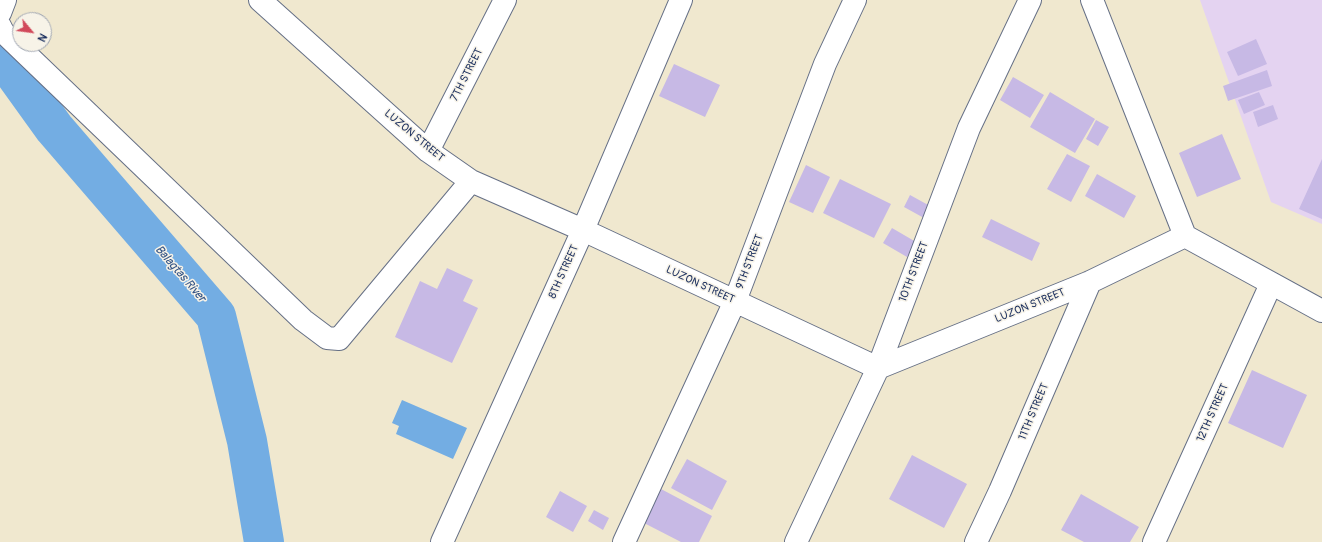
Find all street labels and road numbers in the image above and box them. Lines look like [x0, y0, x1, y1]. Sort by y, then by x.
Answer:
street label: 7TH STREET [448, 46, 486, 104]
street label: LUZON STREET [381, 107, 447, 165]
street label: 9TH STREET [734, 233, 766, 291]
street label: 10TH STREET [896, 240, 932, 304]
street label: 8TH STREET [546, 243, 582, 301]
street label: LUZON STREET [664, 263, 736, 307]
street label: LUZON STREET [993, 286, 1067, 326]
street label: 11TH STREET [1016, 382, 1052, 442]
street label: 12TH STREET [1194, 382, 1232, 444]

